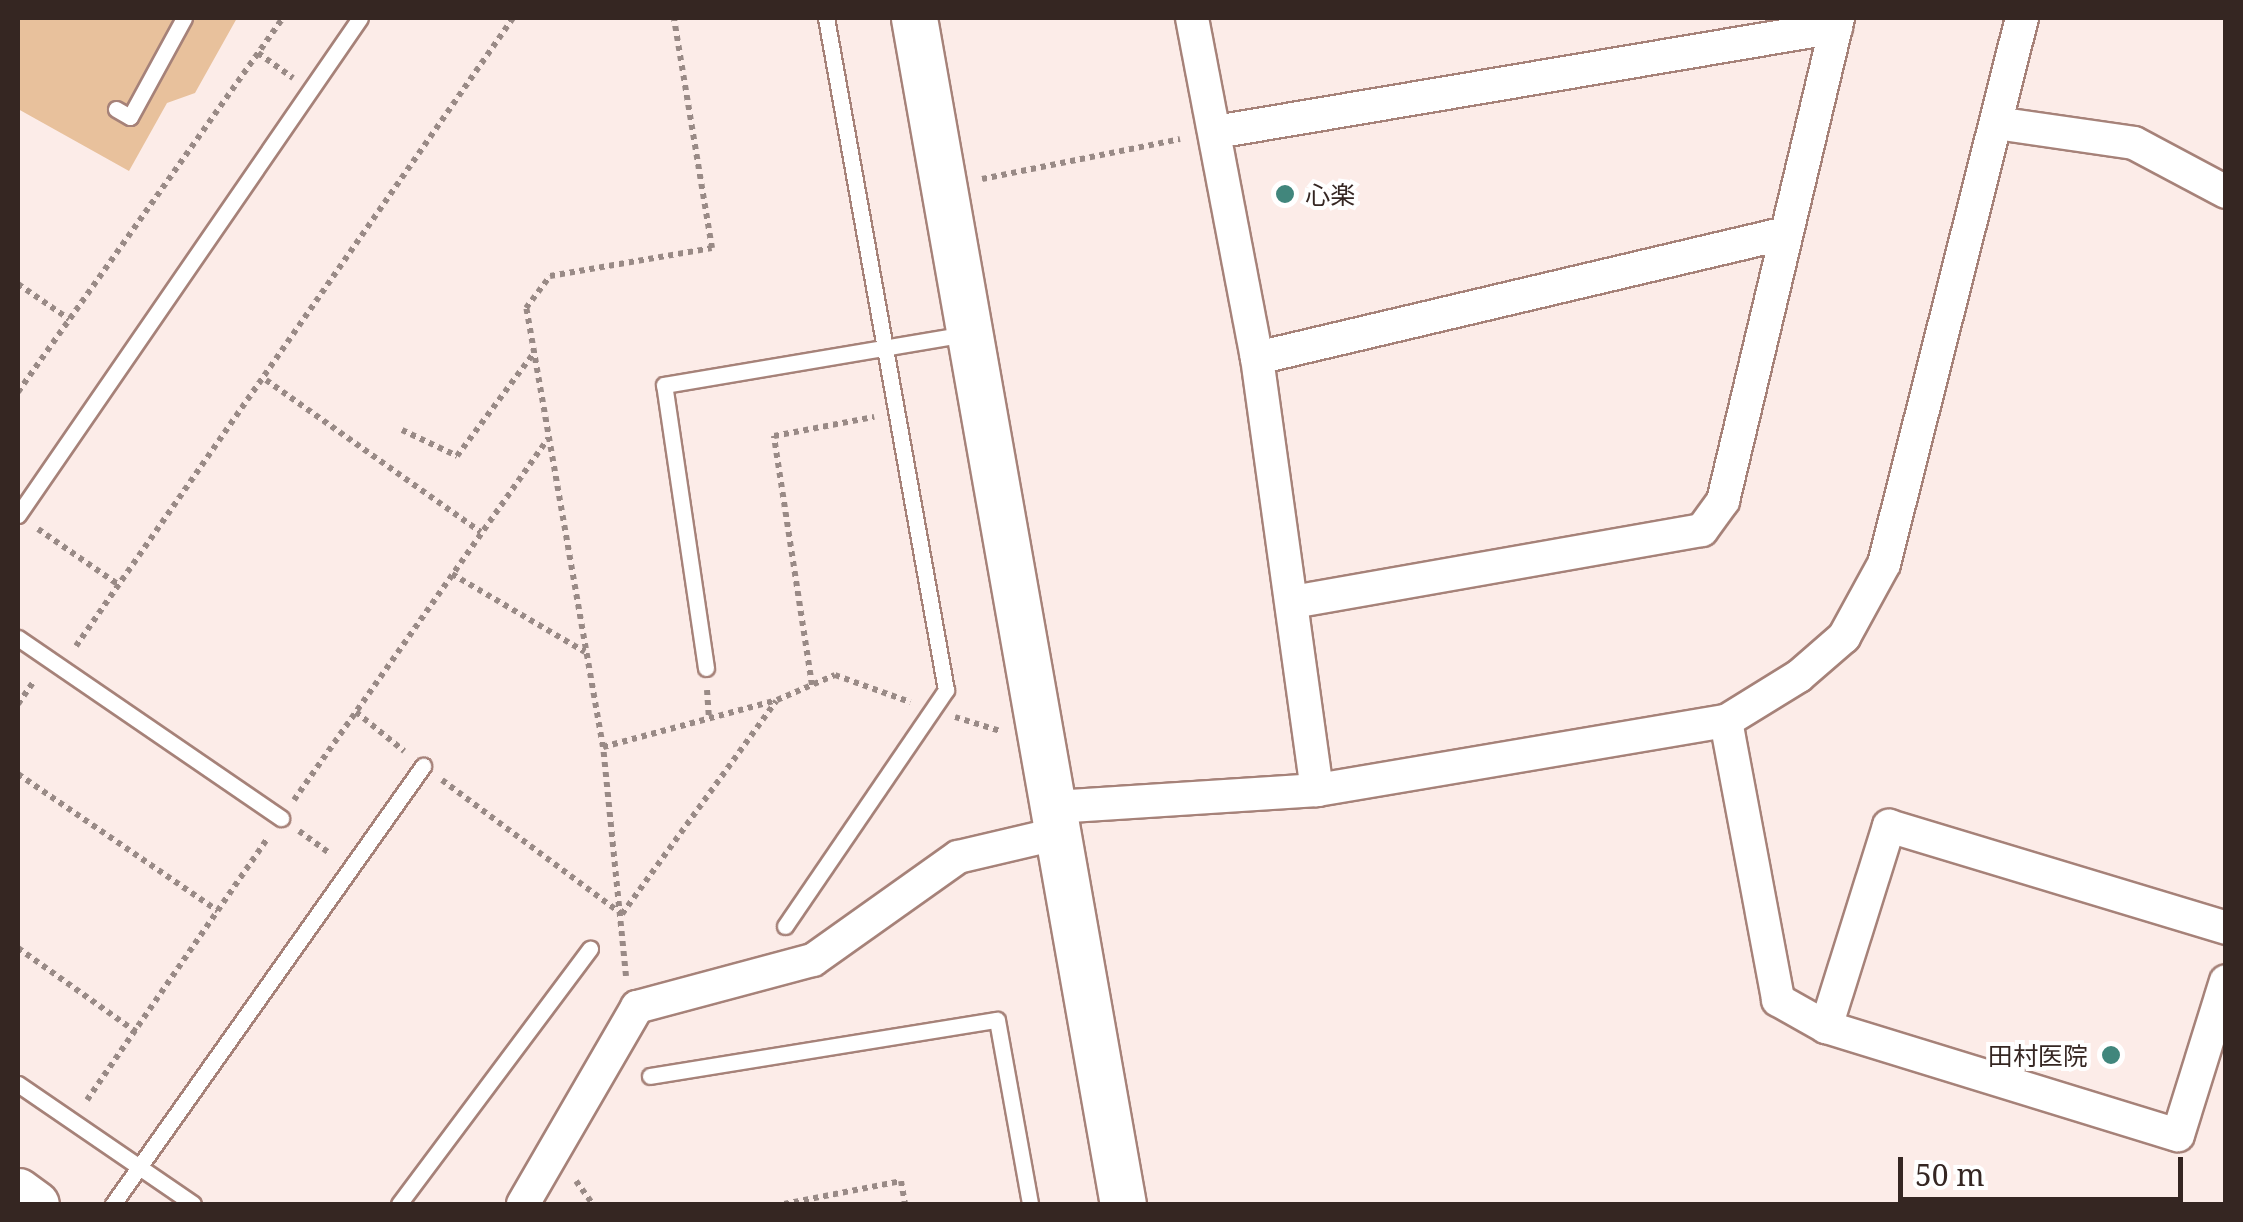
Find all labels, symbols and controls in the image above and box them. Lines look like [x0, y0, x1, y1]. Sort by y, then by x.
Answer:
place label: 心楽 [1305, 179, 1355, 209]
marker: 心楽 [1274, 183, 1296, 205]
place label: 田村医院 [1988, 1040, 2088, 1070]
marker: 田村医院 [2098, 1042, 2124, 1068]
scale bar [1903, 1137, 2188, 1199]
text: 50 m [1915, 1154, 1985, 1195]

